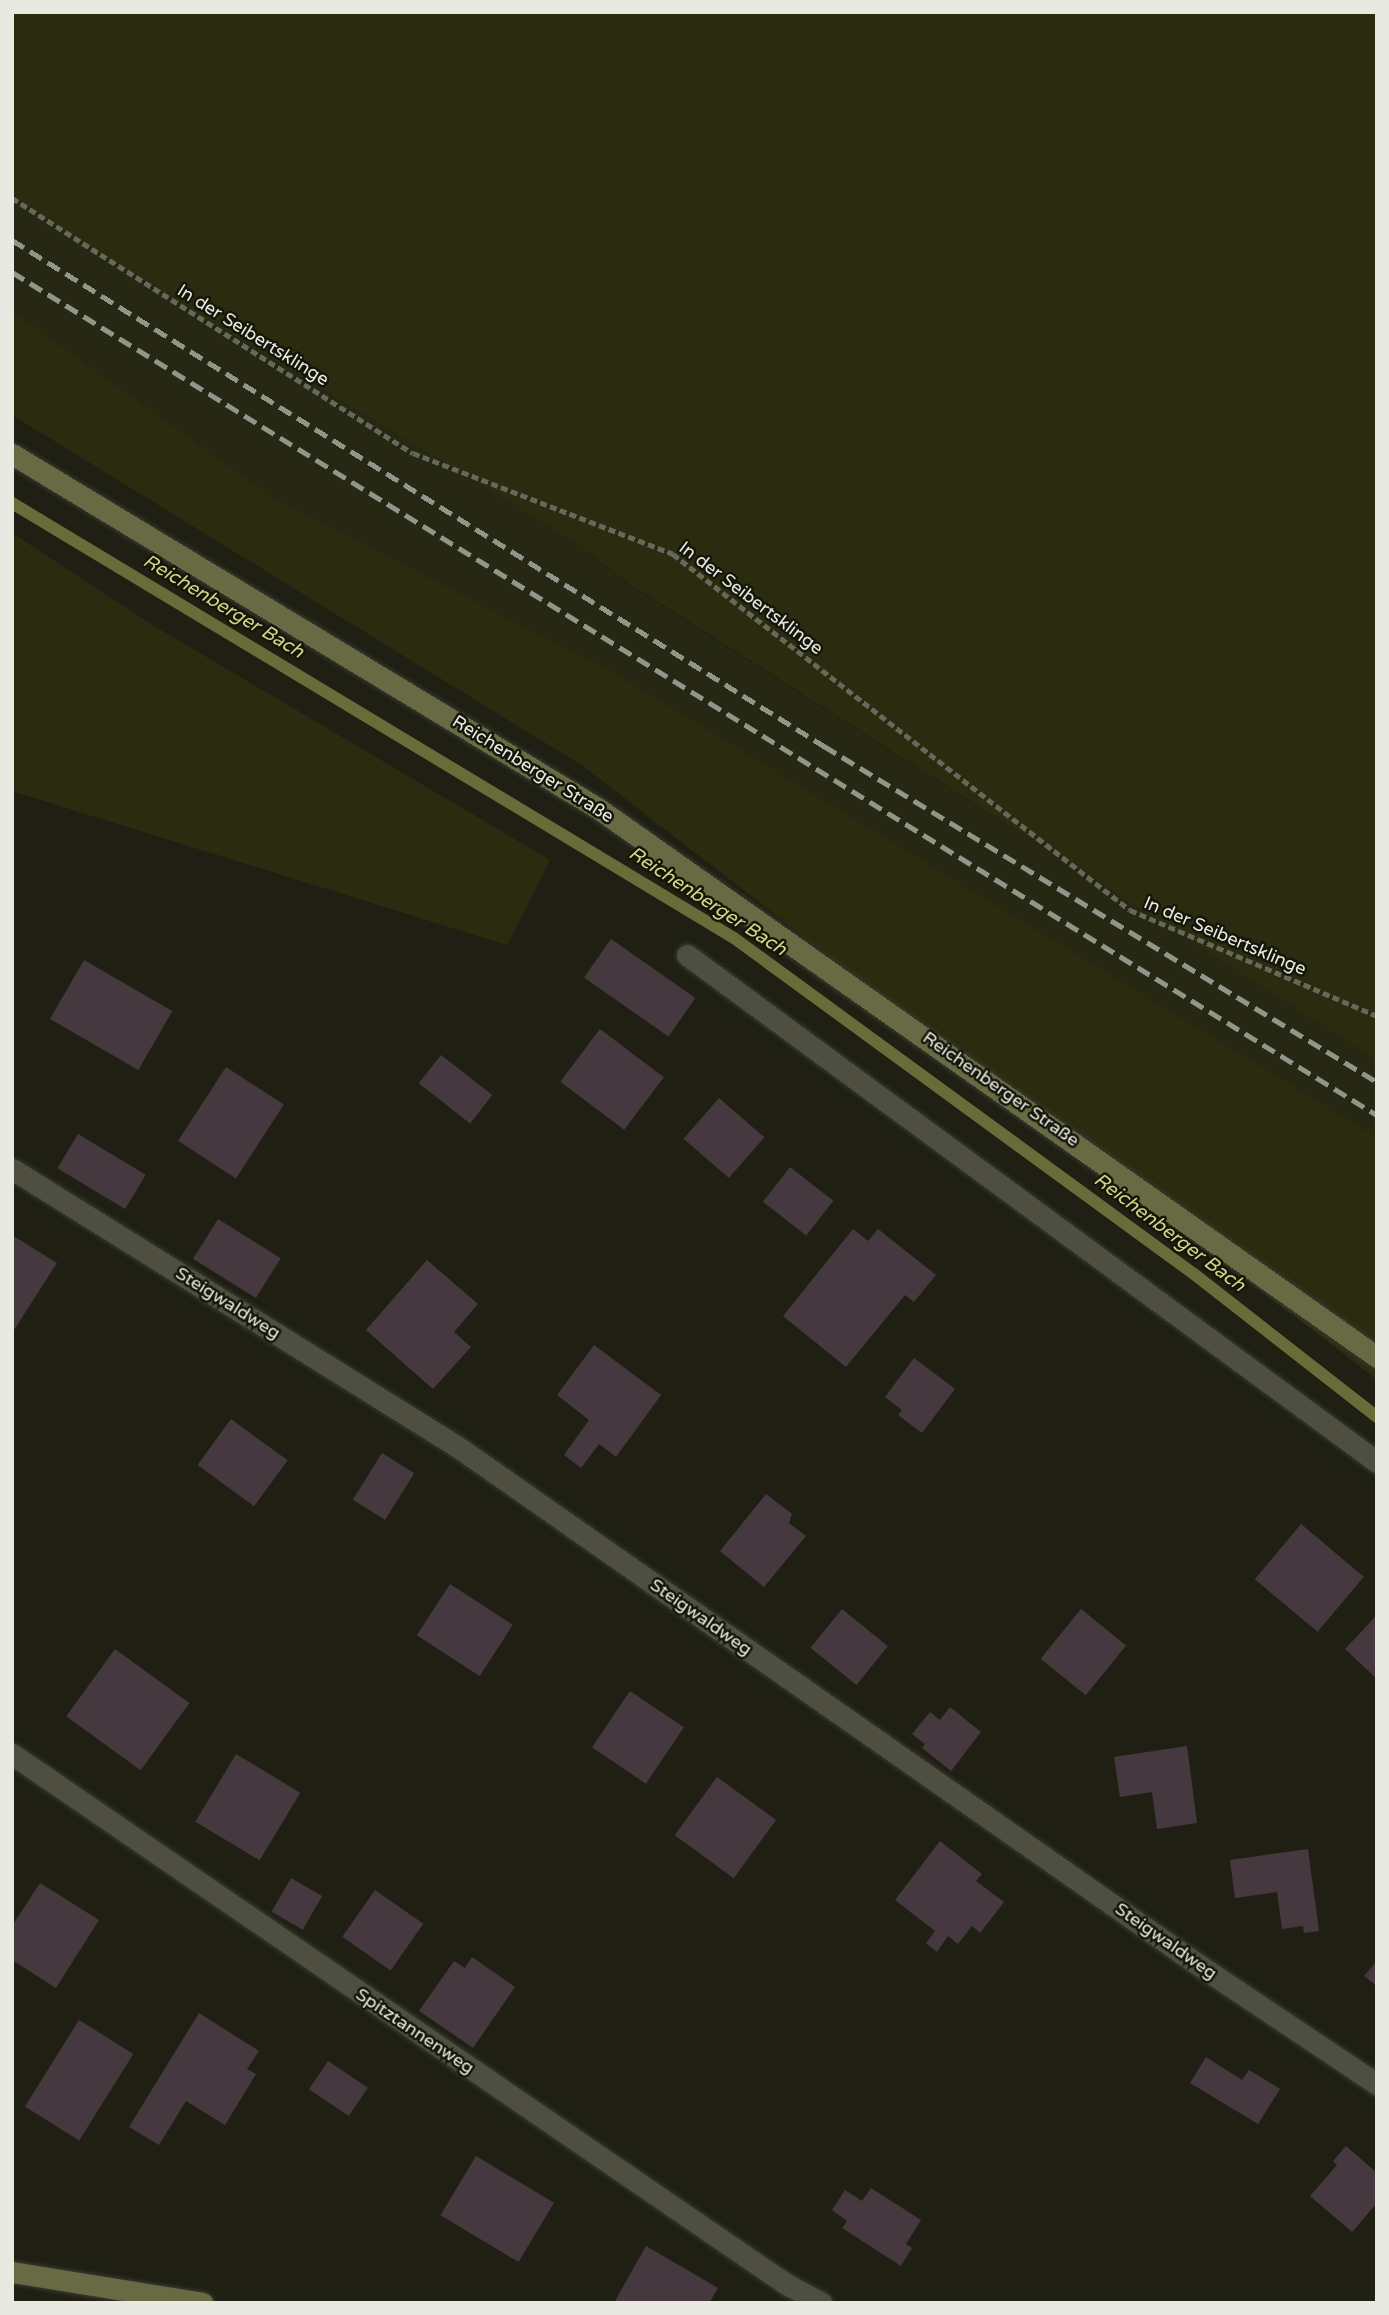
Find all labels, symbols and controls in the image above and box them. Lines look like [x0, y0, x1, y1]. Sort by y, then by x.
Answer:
street label: In der Seibertsklinge [173, 280, 333, 390]
street label: In der Seibertsklinge [675, 537, 827, 659]
water label: Reichenberger Bach [139, 550, 307, 664]
street label: Reichenberger Straße [448, 711, 618, 827]
water label: Reichenberger Bach [624, 843, 790, 961]
street label: In der Seibertsklinge [1140, 892, 1310, 980]
street label: Reichenberger Straße [919, 1027, 1083, 1151]
water label: Reichenberger Bach [1089, 1169, 1249, 1297]
street label: Steigwaldweg [172, 1262, 284, 1344]
street label: Steigwaldweg [646, 1574, 756, 1660]
street label: Steigwaldweg [1111, 1898, 1221, 1984]
street label: Spitztannenweg [352, 1983, 478, 2079]

